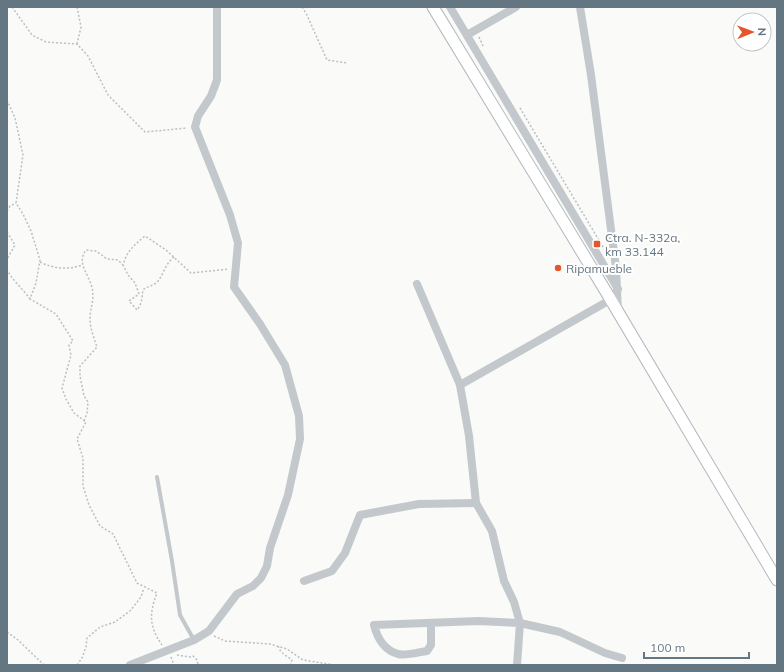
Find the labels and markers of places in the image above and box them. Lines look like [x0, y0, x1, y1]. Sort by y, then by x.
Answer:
place label: Ctra. N-332a, km 33.144 [605, 230, 680, 259]
marker: Ctra. N-332a, km 33.144 [592, 239, 602, 249]
place label: Ripamueble [566, 261, 632, 276]
marker: Ripamueble [553, 263, 563, 273]

